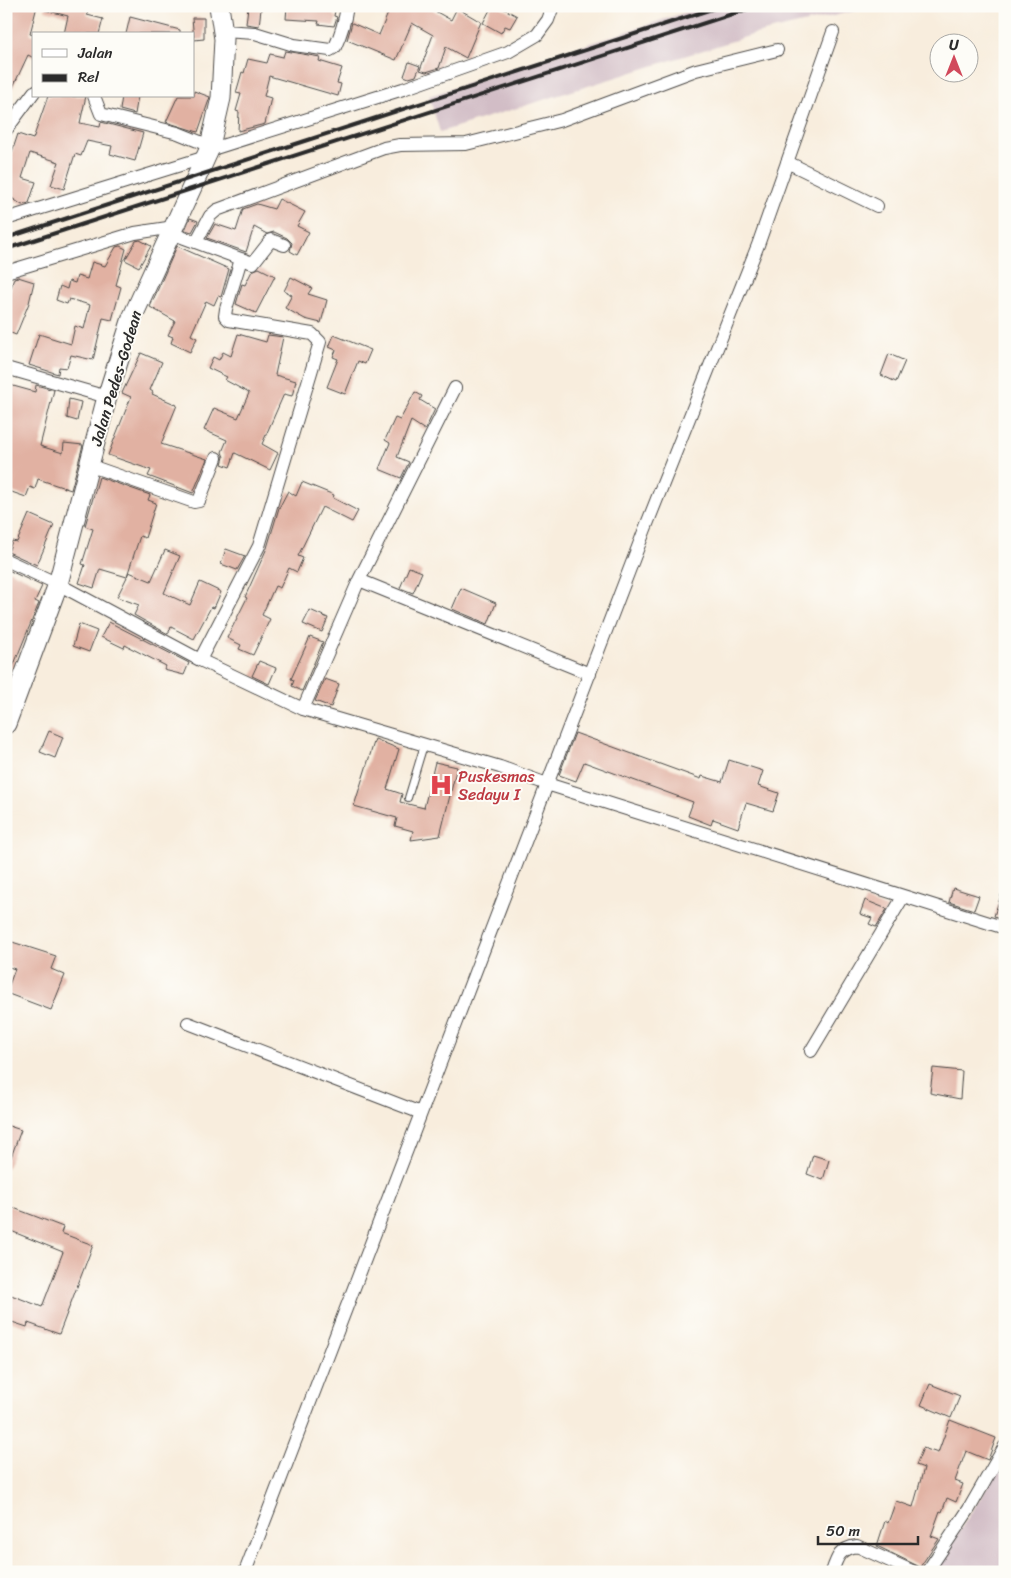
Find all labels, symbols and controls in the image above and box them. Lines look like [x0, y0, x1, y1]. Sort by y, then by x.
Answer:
legend [32, 32, 195, 98]
north arrow [928, 32, 978, 82]
text: U [949, 33, 959, 58]
text: Jalan [77, 40, 112, 66]
text: Rel [78, 64, 100, 90]
street label: Jalan Pedes-Godean [81, 306, 150, 450]
place label: Puskesmas Sedayu I [458, 762, 535, 809]
hospital icon: Puskesmas Sedayu I [428, 772, 454, 798]
scale bar [818, 1513, 918, 1545]
text: 50 m [826, 1518, 861, 1544]

